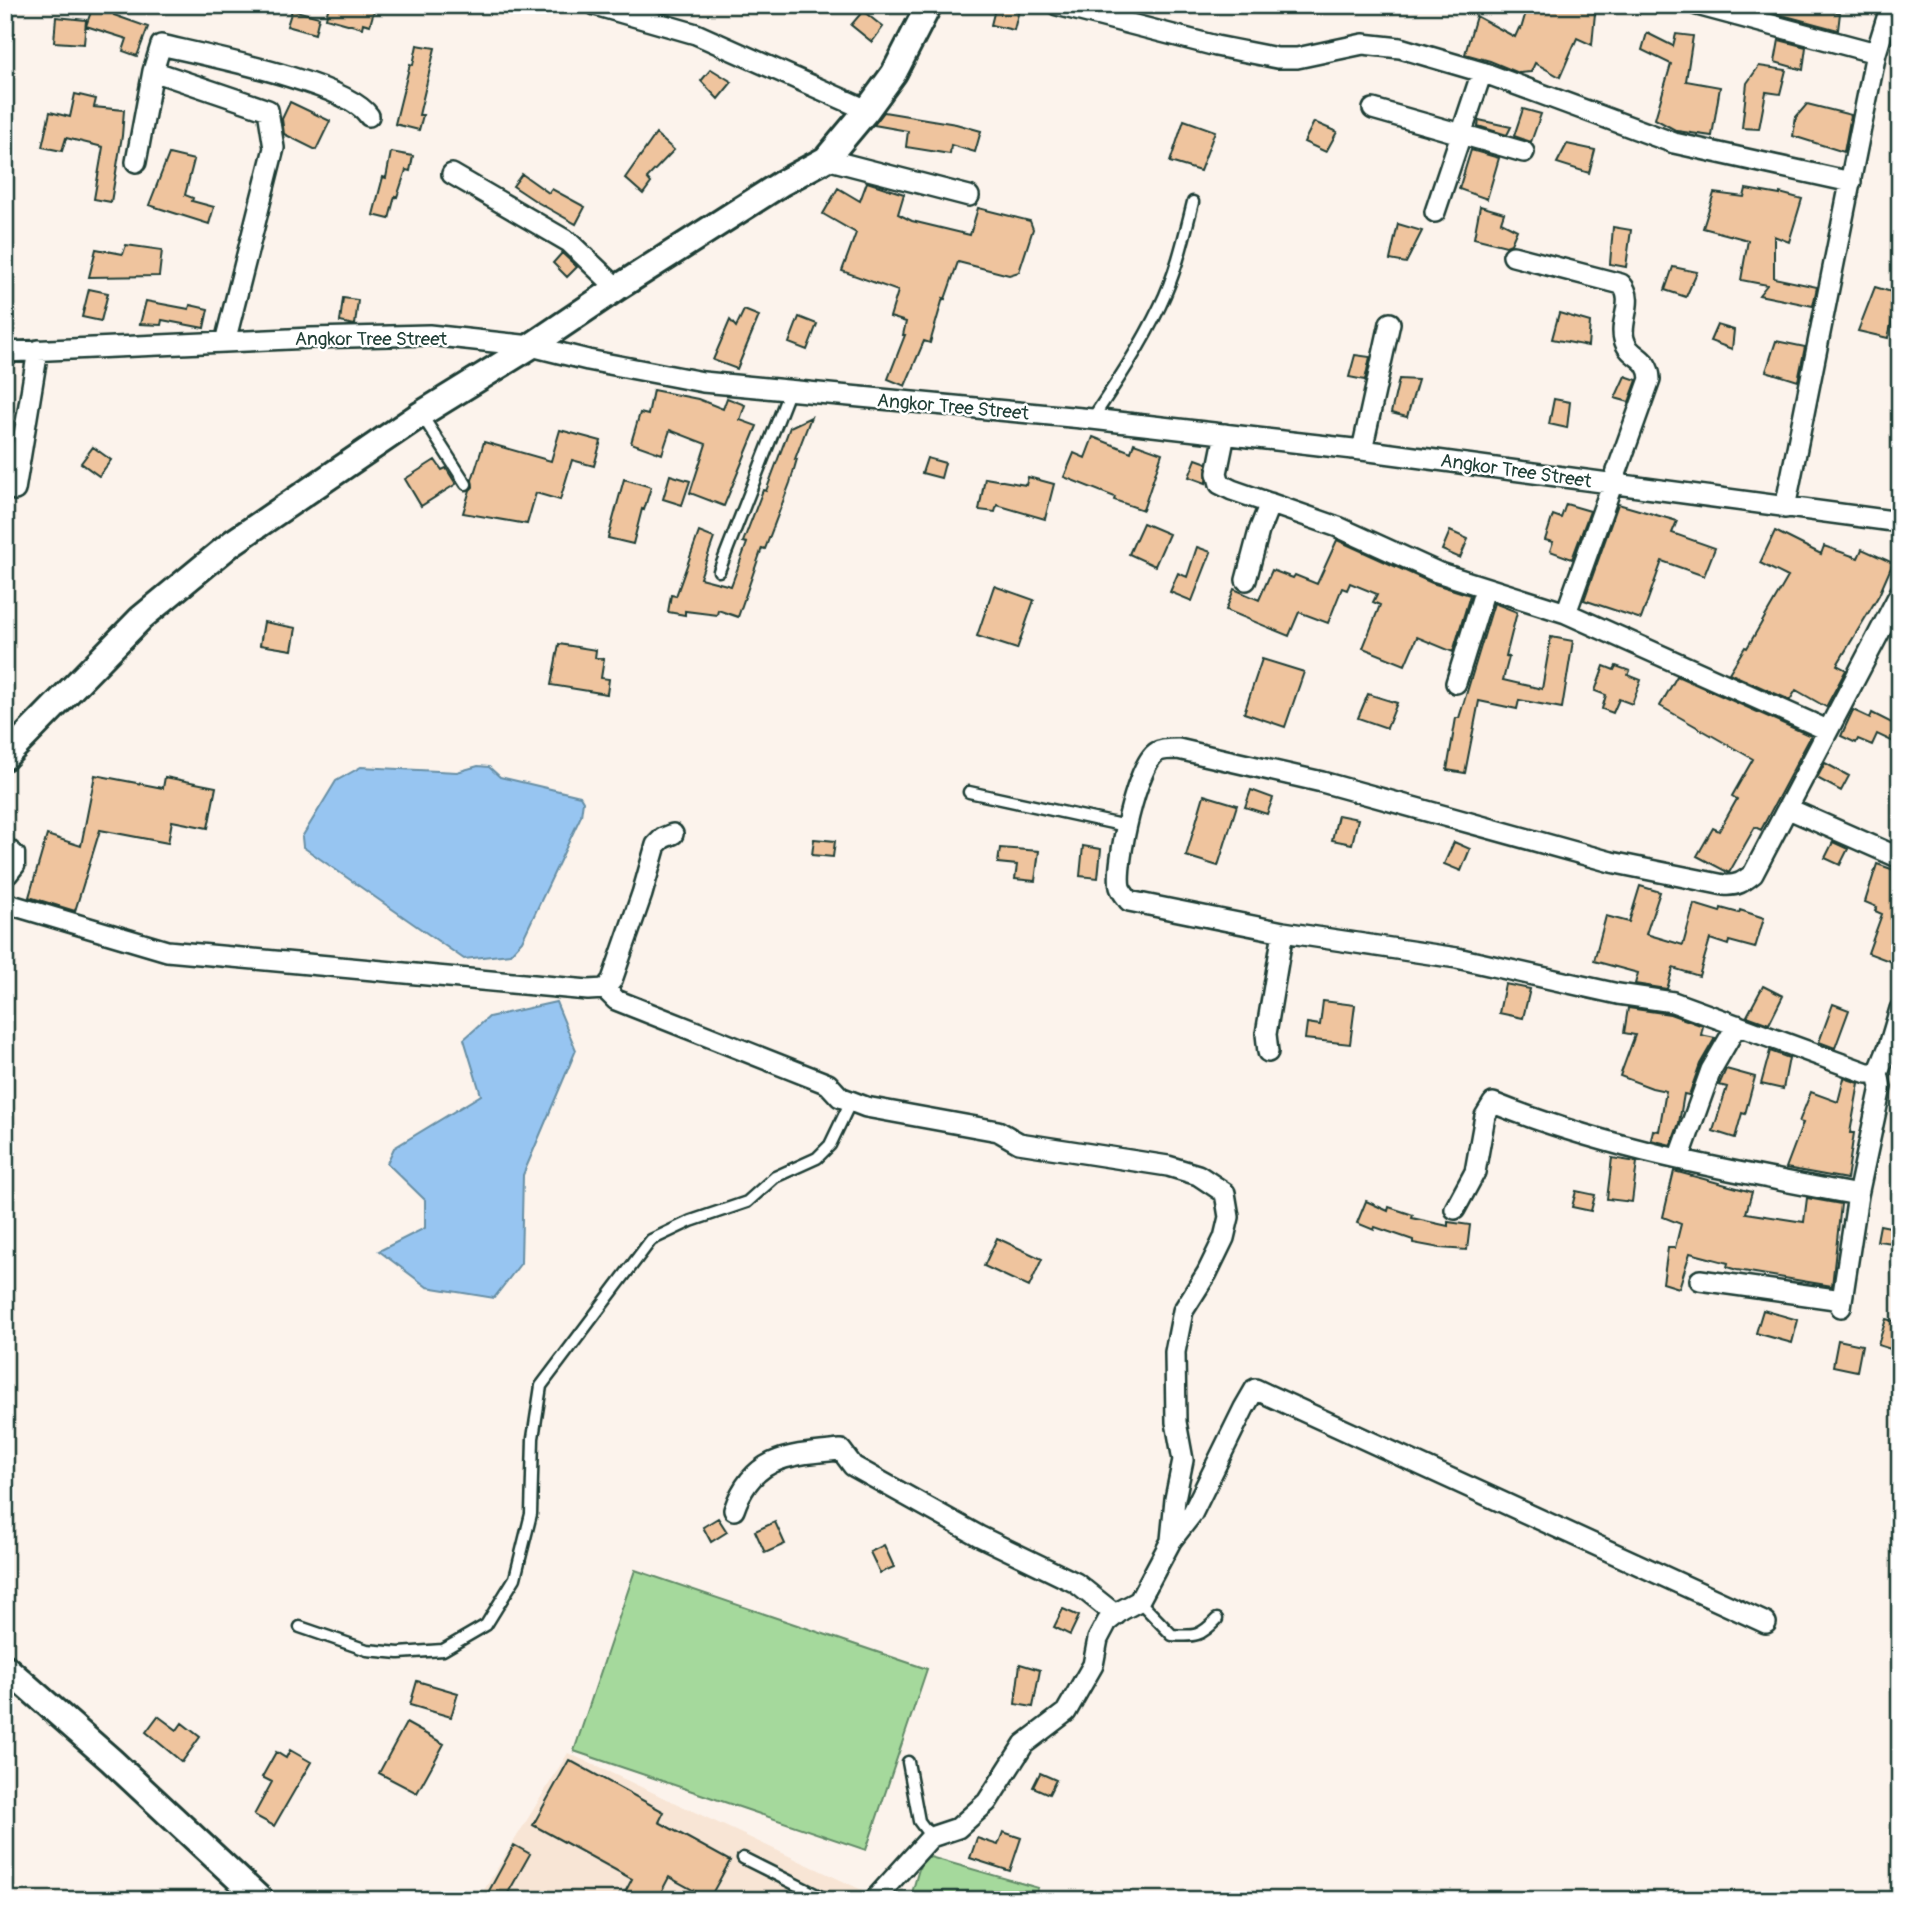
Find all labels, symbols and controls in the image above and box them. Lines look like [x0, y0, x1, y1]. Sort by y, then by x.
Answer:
street label: Angkor Tree Street [295, 327, 448, 351]
street label: Angkor Tree Street [876, 388, 1030, 426]
street label: Angkor Tree Street [1439, 449, 1593, 494]

